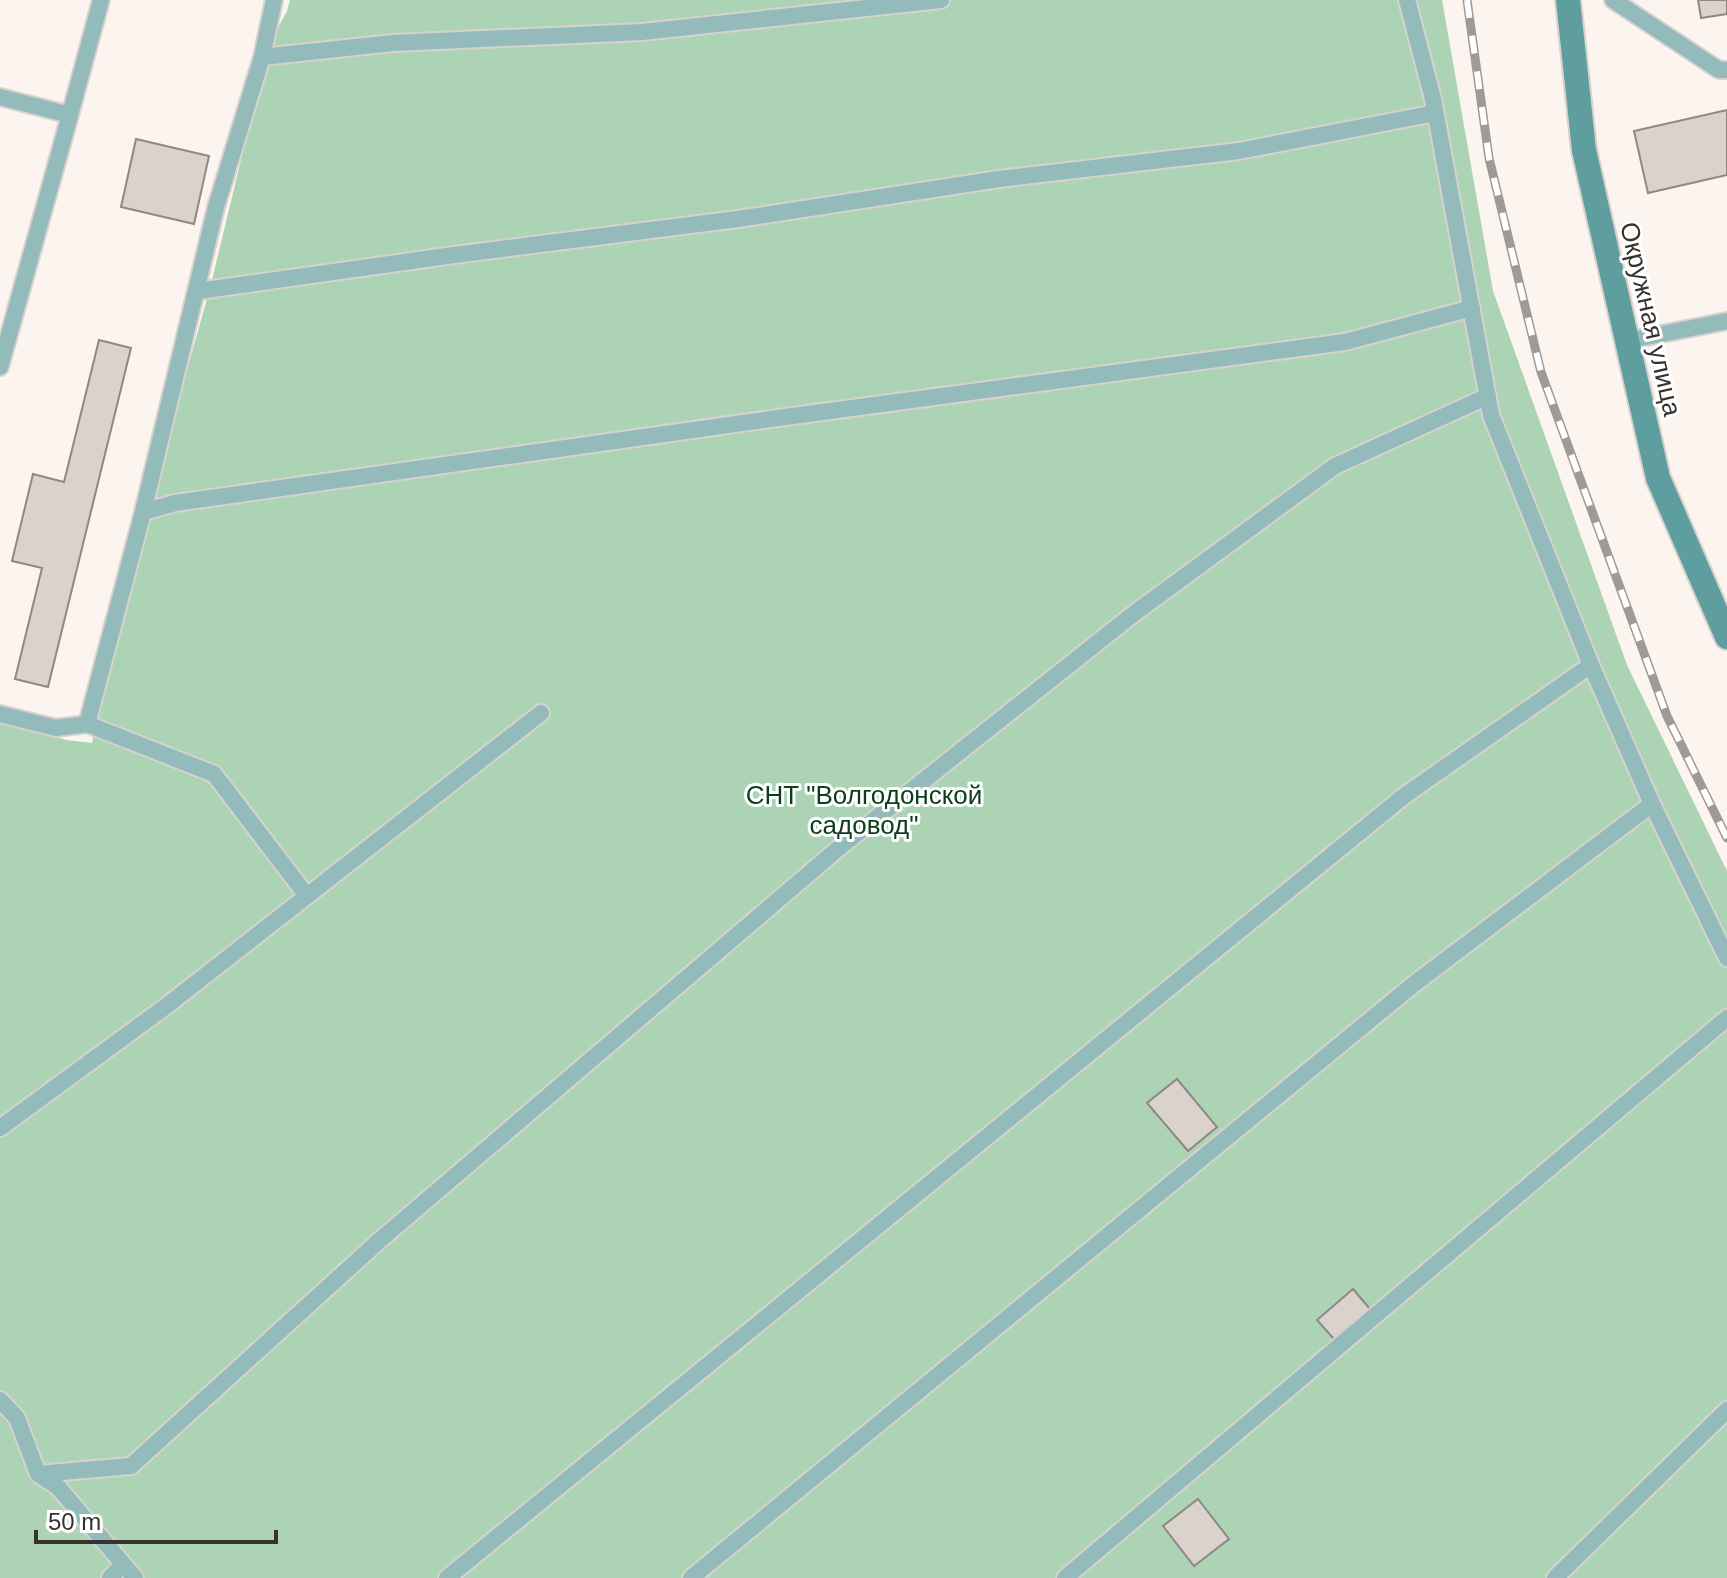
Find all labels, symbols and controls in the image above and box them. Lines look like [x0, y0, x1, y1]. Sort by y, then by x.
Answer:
street label: Окружная улица [1614, 219, 1688, 419]
park label: СНТ "Волгодонской садовод" [746, 780, 982, 840]
scale bar [36, 1494, 276, 1544]
text: 50 m [48, 1508, 101, 1535]

